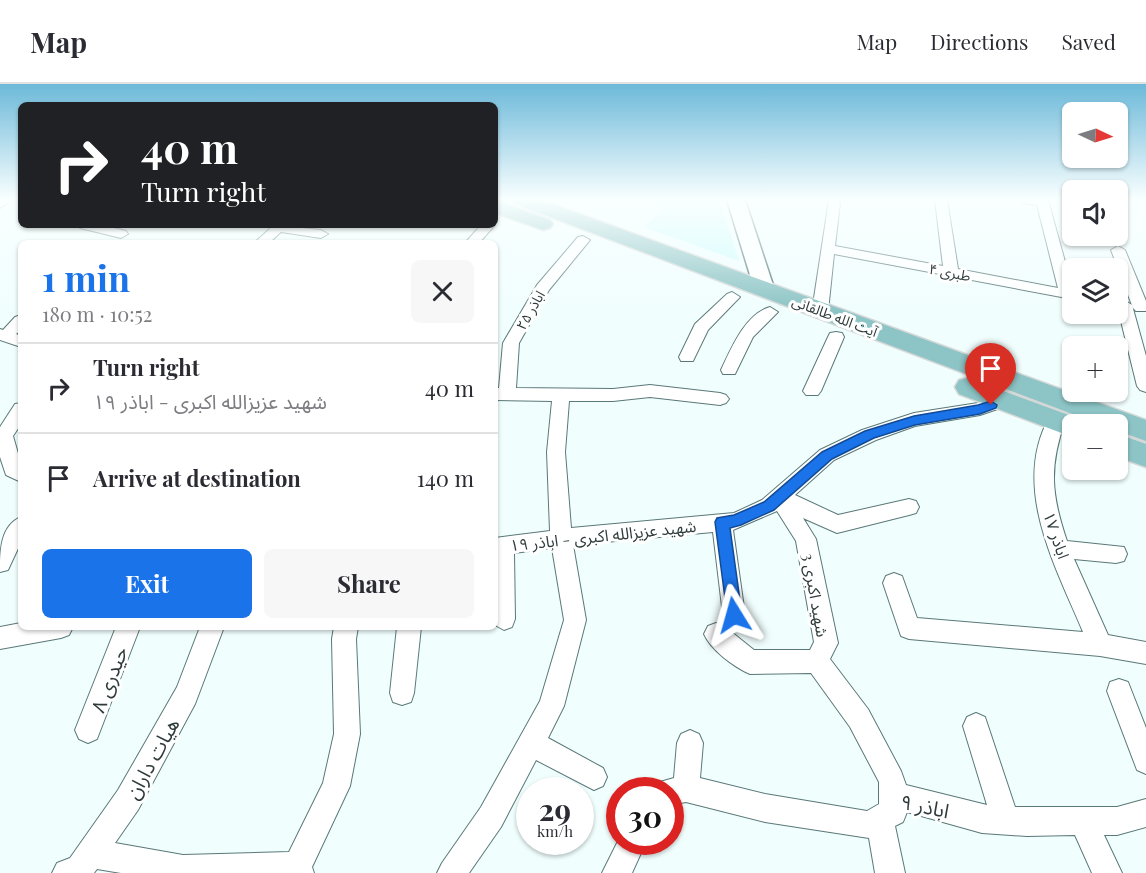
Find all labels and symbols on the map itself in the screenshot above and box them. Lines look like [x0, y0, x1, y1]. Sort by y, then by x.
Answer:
north arrow [1062, 102, 1128, 168]
street label: طبری ۴ [928, 259, 972, 285]
street label: اباذر ۲۵ [511, 287, 549, 333]
street label: آیت الله طالقانی [790, 291, 881, 341]
pin [965, 343, 1016, 405]
street label: اباذر ۱۷ [1039, 509, 1075, 561]
street label: شهید عزیزالله اکبری - اباذر ۱۹ [509, 515, 697, 555]
street label: شهید اکبری 3 [798, 551, 834, 639]
position arrow [702, 583, 766, 647]
street label: حیدری ۸ [83, 642, 133, 716]
street label: هیات داران [118, 712, 184, 804]
speed limit sign: 30 [606, 777, 684, 855]
street label: اباذر ۹ [898, 787, 952, 823]

